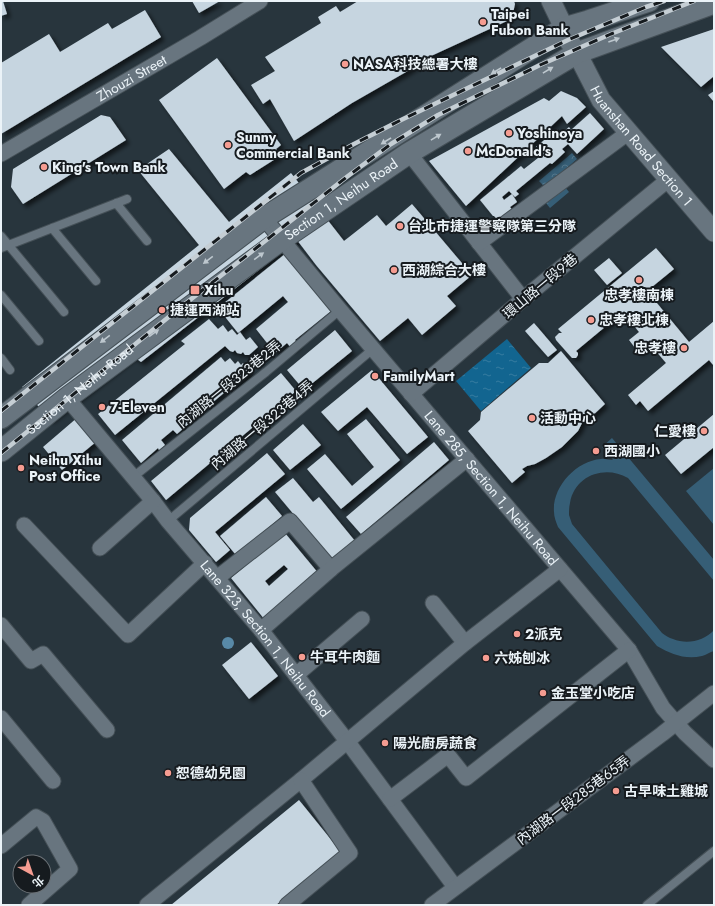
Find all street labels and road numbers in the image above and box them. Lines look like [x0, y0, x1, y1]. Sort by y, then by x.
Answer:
street label: Zhouzi Street [93, 49, 171, 106]
street label: Huanshan Road Section 1 [585, 82, 697, 210]
street label: Section 1, Neihu Road [280, 154, 402, 245]
street label: 環山路一段9巷 [498, 249, 582, 323]
street label: 內湖路一段323巷2弄 [172, 336, 286, 432]
street label: Section 1, Neihu Road [21, 340, 138, 439]
street label: 內湖路一段323巷4弄 [206, 376, 318, 474]
street label: Lane 285, Section 1, Neihu Road [420, 406, 563, 570]
street label: Lane 323, Section 1, Neihu Road [196, 556, 335, 722]
street label: 內湖路一段285巷65弄 [512, 751, 634, 849]

